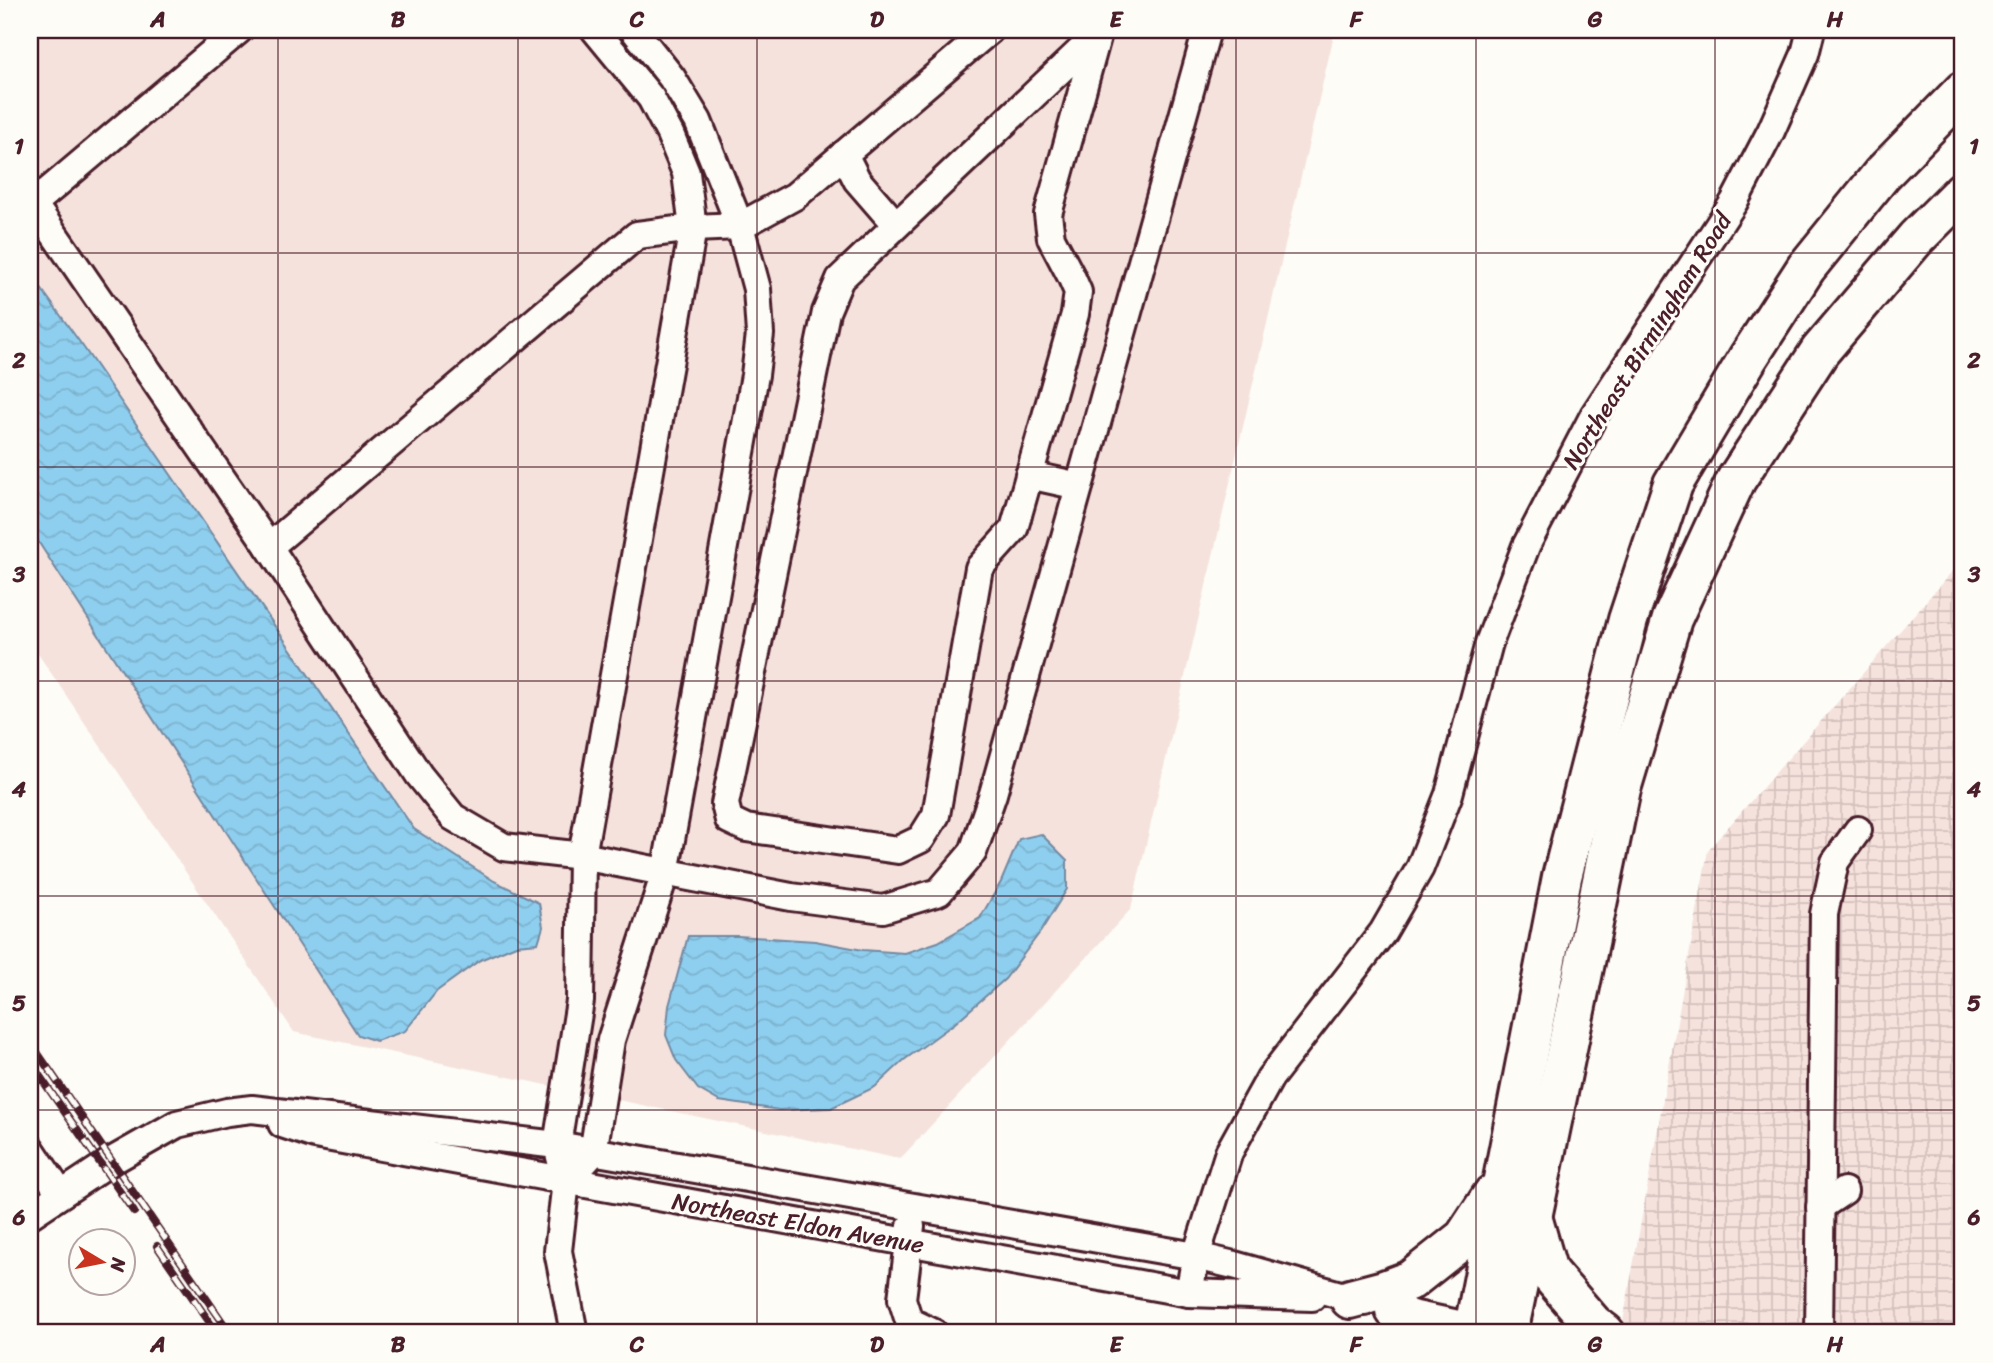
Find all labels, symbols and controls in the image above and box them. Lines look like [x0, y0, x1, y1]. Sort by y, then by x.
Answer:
text: A [149, 0, 166, 40]
text: B [391, 0, 406, 40]
text: C [629, 0, 645, 40]
text: D [870, 0, 885, 40]
text: E [1110, 0, 1125, 40]
text: F [1349, 0, 1364, 40]
text: G [1587, 0, 1603, 40]
text: H [1826, 0, 1844, 40]
text: 1 [14, 126, 24, 167]
text: 1 [1969, 126, 1979, 167]
street label: Northeast Birmingham Road [1551, 203, 1744, 478]
text: 2 [11, 340, 26, 381]
text: 2 [1966, 340, 1981, 381]
text: 3 [12, 554, 26, 595]
text: 3 [1967, 554, 1981, 595]
text: 4 [11, 769, 27, 810]
text: 4 [1966, 769, 1982, 810]
text: 5 [12, 983, 26, 1024]
text: 5 [1967, 983, 1981, 1024]
street label: Northeast Eldon Avenue [669, 1180, 927, 1266]
text: 6 [11, 1197, 26, 1238]
text: 6 [1966, 1197, 1981, 1238]
north arrow [66, 1226, 136, 1296]
text: N [101, 1255, 136, 1275]
text: A [149, 1324, 166, 1363]
text: B [391, 1324, 406, 1363]
text: C [629, 1324, 645, 1363]
text: D [870, 1324, 885, 1363]
text: E [1110, 1324, 1125, 1363]
text: F [1349, 1324, 1364, 1363]
text: G [1587, 1324, 1603, 1363]
text: H [1826, 1324, 1844, 1363]

